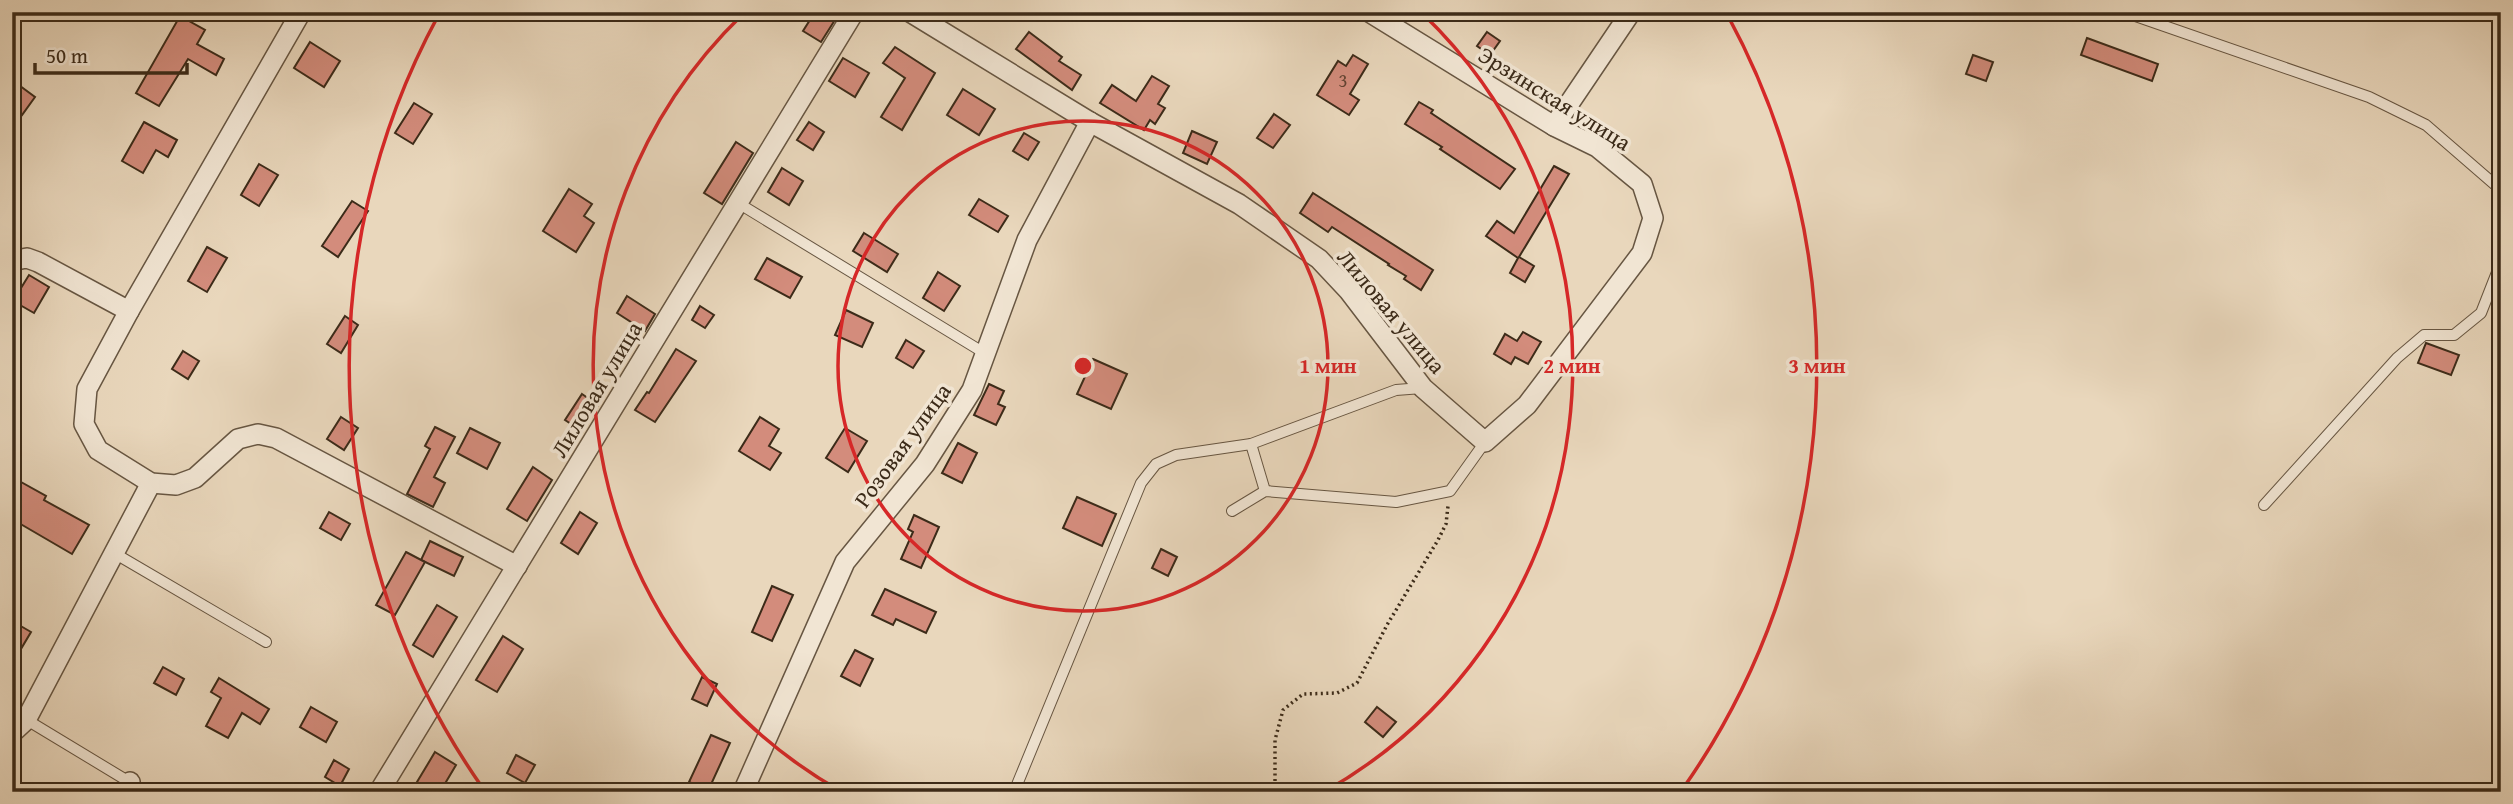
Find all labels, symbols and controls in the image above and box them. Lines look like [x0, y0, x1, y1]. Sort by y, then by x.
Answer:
scale bar [35, 32, 187, 76]
street label: Эрзинская улица [1472, 38, 1638, 158]
text: 50 m [46, 40, 88, 71]
house number: 3 [1338, 66, 1348, 94]
street label: Лиловая улица [1330, 242, 1454, 380]
street label: Лиловая улица [542, 315, 650, 463]
text: 1 мин [1299, 350, 1357, 381]
text: 2 мин [1543, 350, 1601, 381]
text: 3 мин [1788, 350, 1846, 381]
centre of rings [1071, 354, 1095, 378]
street label: Розовая улица [846, 376, 959, 514]

